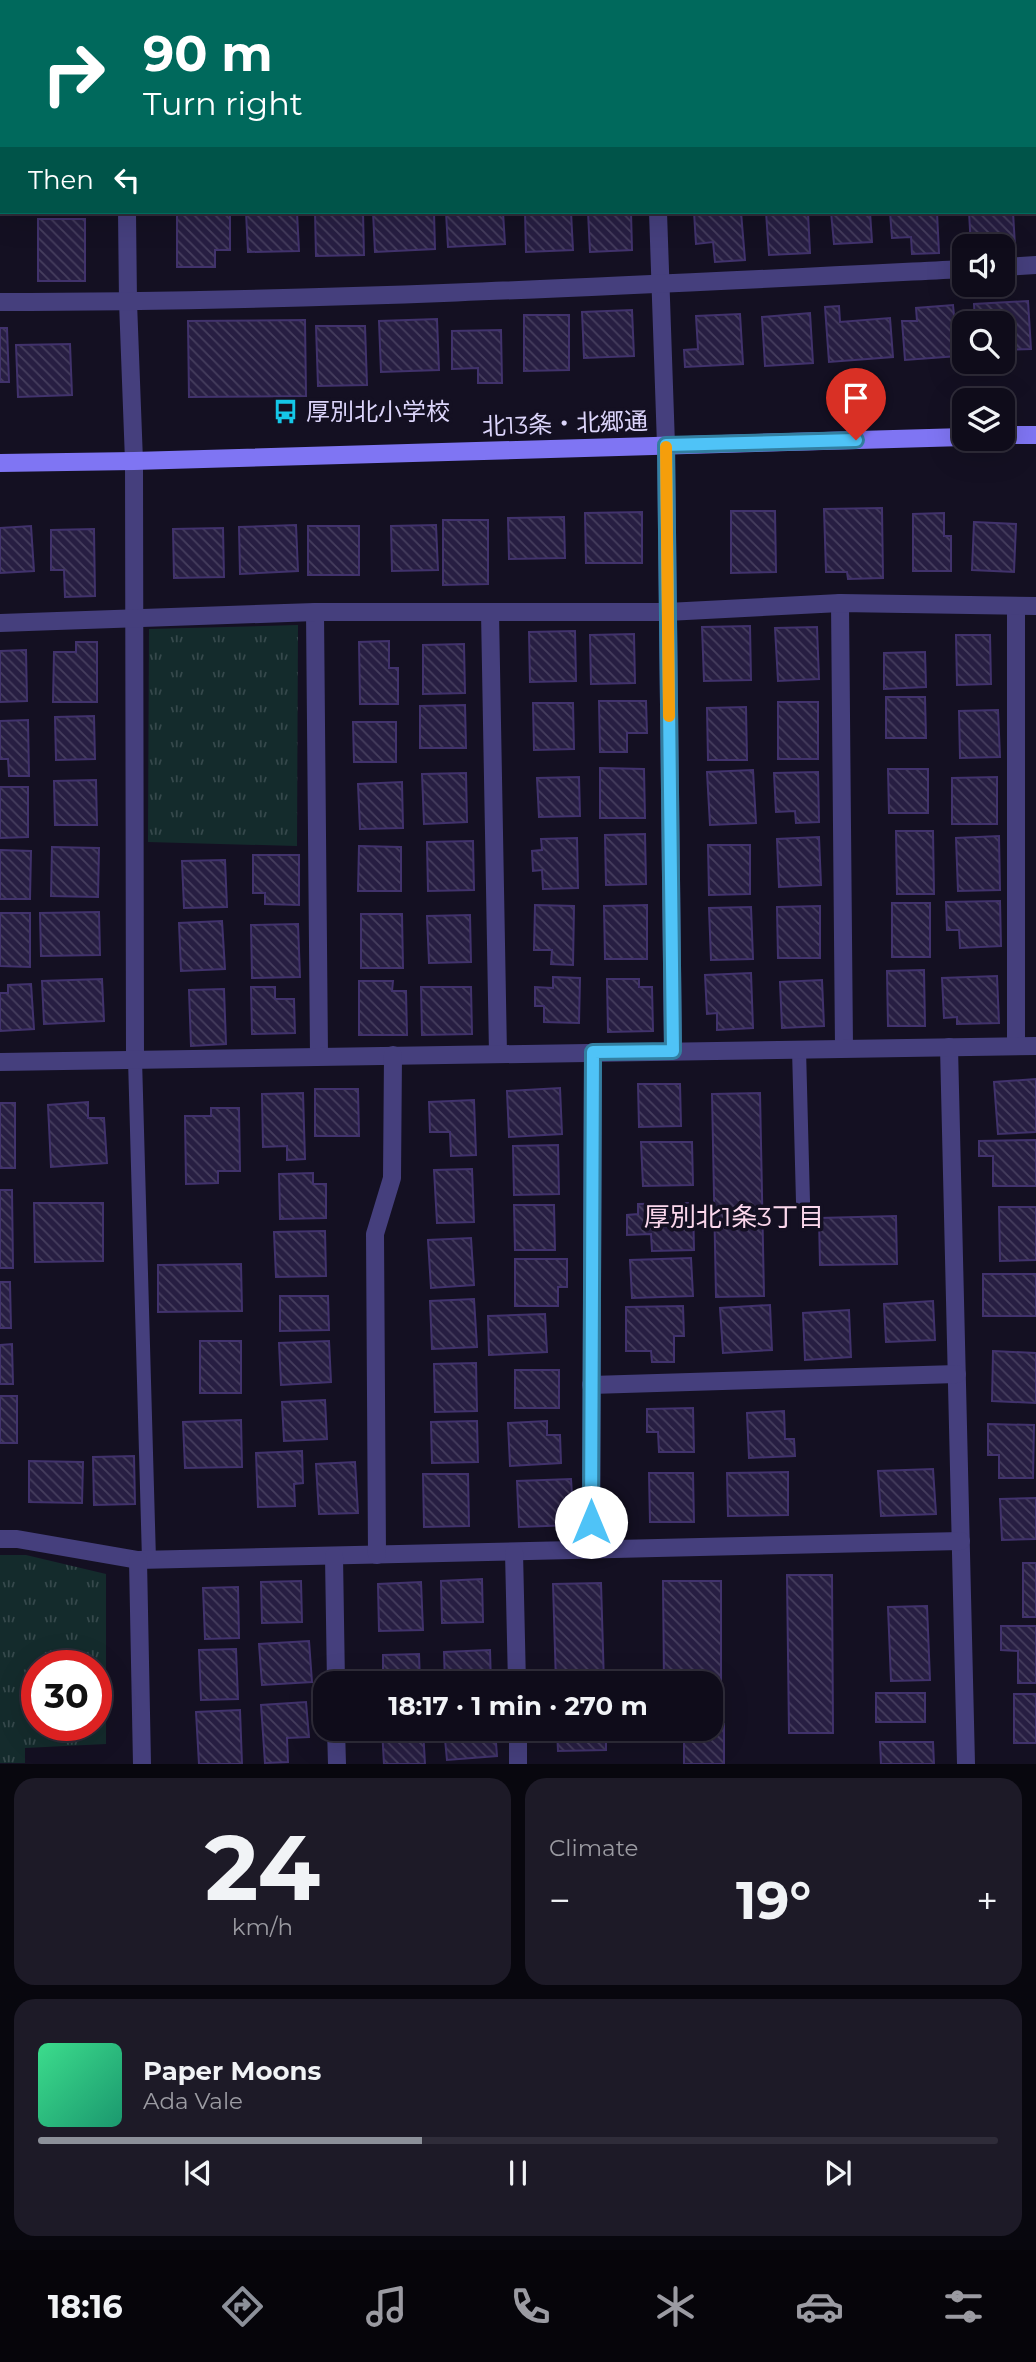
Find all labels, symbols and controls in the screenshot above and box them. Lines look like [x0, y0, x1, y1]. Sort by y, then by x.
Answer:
text: 90 m [143, 24, 273, 83]
icon: right [28, 28, 119, 119]
text: Turn right [143, 84, 303, 123]
icon: left [108, 161, 146, 199]
text: Then [28, 164, 94, 196]
map controls [952, 234, 1015, 451]
button: sound [952, 234, 1015, 297]
button: search [952, 311, 1015, 374]
pin [826, 368, 886, 440]
icon: arrive [837, 379, 875, 417]
button: layers [952, 388, 1015, 451]
place label: 厚別北小学校 [306, 397, 450, 426]
bus stop icon: 厚別北小学校 [272, 398, 300, 426]
street label: 北13条・北郷通 [481, 406, 649, 441]
district label: 厚別北1条3丁目 [644, 1201, 824, 1233]
position arrow [554, 1485, 628, 1559]
speed limit sign: 30 [21, 1650, 112, 1741]
text: 18:17 · 1 min · 270 m [388, 1690, 648, 1722]
text: 24 [205, 1812, 320, 1923]
text: Climate [549, 1834, 638, 1862]
text: 19° [736, 1869, 811, 1932]
text: − [549, 1877, 571, 1924]
text: + [976, 1877, 998, 1924]
text: km/h [232, 1913, 293, 1941]
text: Paper Moons [143, 2055, 321, 2087]
text: Ada Vale [143, 2087, 243, 2115]
icon: previous [179, 2154, 217, 2192]
icon: pause [499, 2154, 537, 2192]
icon: next [819, 2154, 857, 2192]
icon: directions [218, 2282, 267, 2331]
icon: music [362, 2282, 411, 2331]
icon: phone [506, 2282, 555, 2331]
icon: climate [651, 2282, 700, 2331]
icon: car [795, 2282, 844, 2331]
icon: filters [939, 2282, 988, 2331]
text: 18:16 [48, 2287, 123, 2326]

